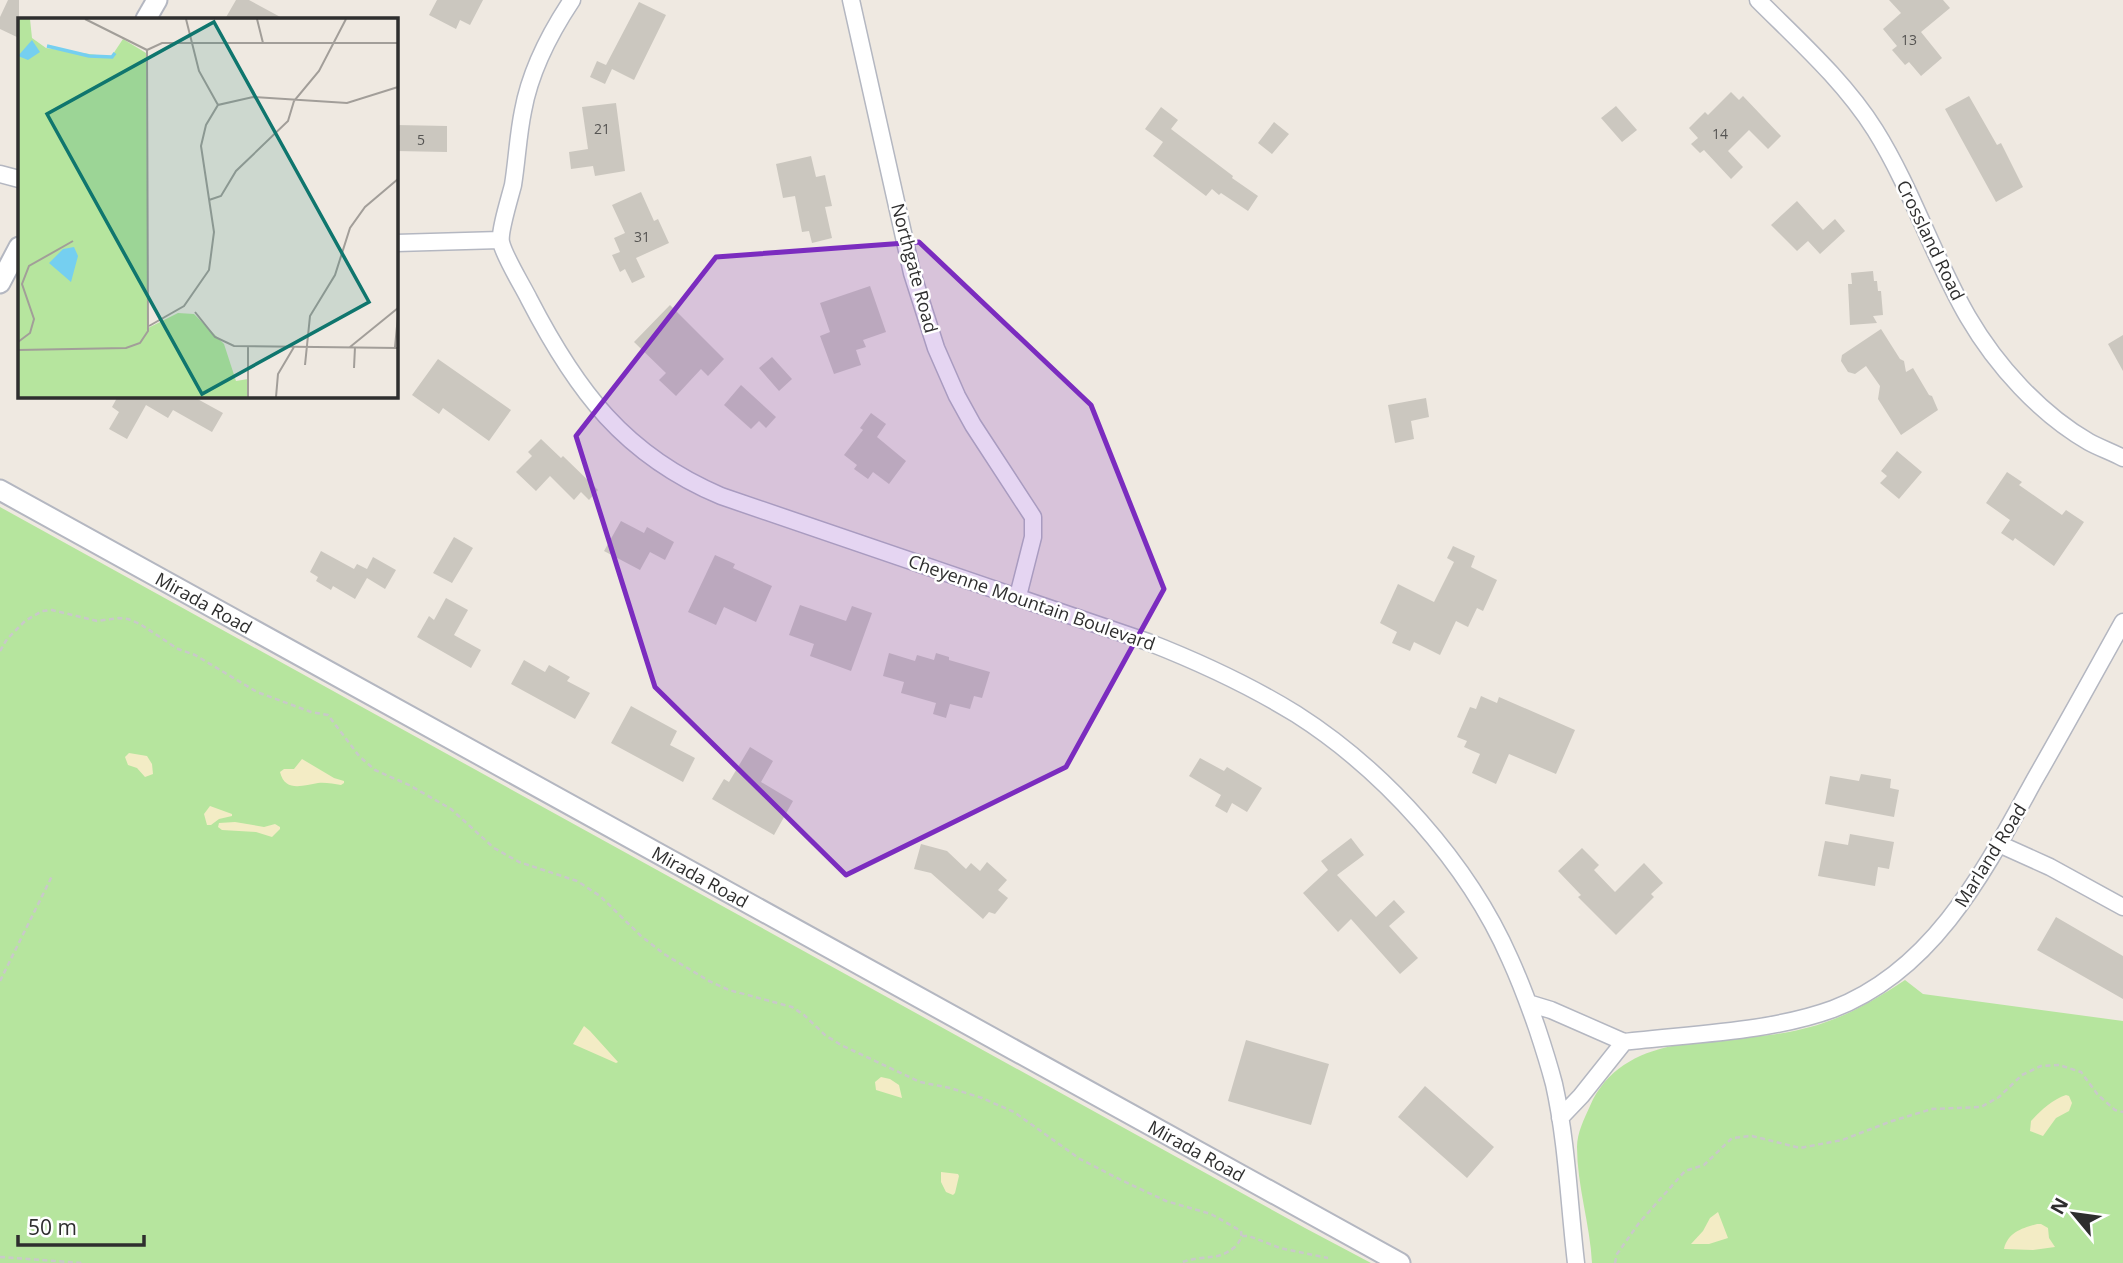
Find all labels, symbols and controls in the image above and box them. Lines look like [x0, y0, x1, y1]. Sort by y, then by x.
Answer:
inset map [18, 18, 397, 397]
house number: 13 [1901, 30, 1917, 49]
house number: 21 [594, 119, 610, 138]
house number: 14 [1712, 124, 1728, 143]
house number: 5 [417, 130, 425, 149]
street label: Crossland Road [1892, 176, 1970, 304]
street label: Northgate Road [886, 201, 944, 335]
house number: 31 [634, 227, 650, 246]
street label: Cheyenne Mountain Boulevard [905, 548, 1159, 656]
street label: Mirada Road [151, 566, 257, 639]
street label: Marland Road [1949, 799, 2031, 911]
street label: Mirada Road [648, 840, 753, 913]
street label: Mirada Road [1144, 1114, 1249, 1187]
north arrow [2039, 1179, 2109, 1249]
text: N [2044, 1193, 2074, 1219]
scale bar [18, 1204, 144, 1248]
text: 50 m [28, 1213, 77, 1241]

